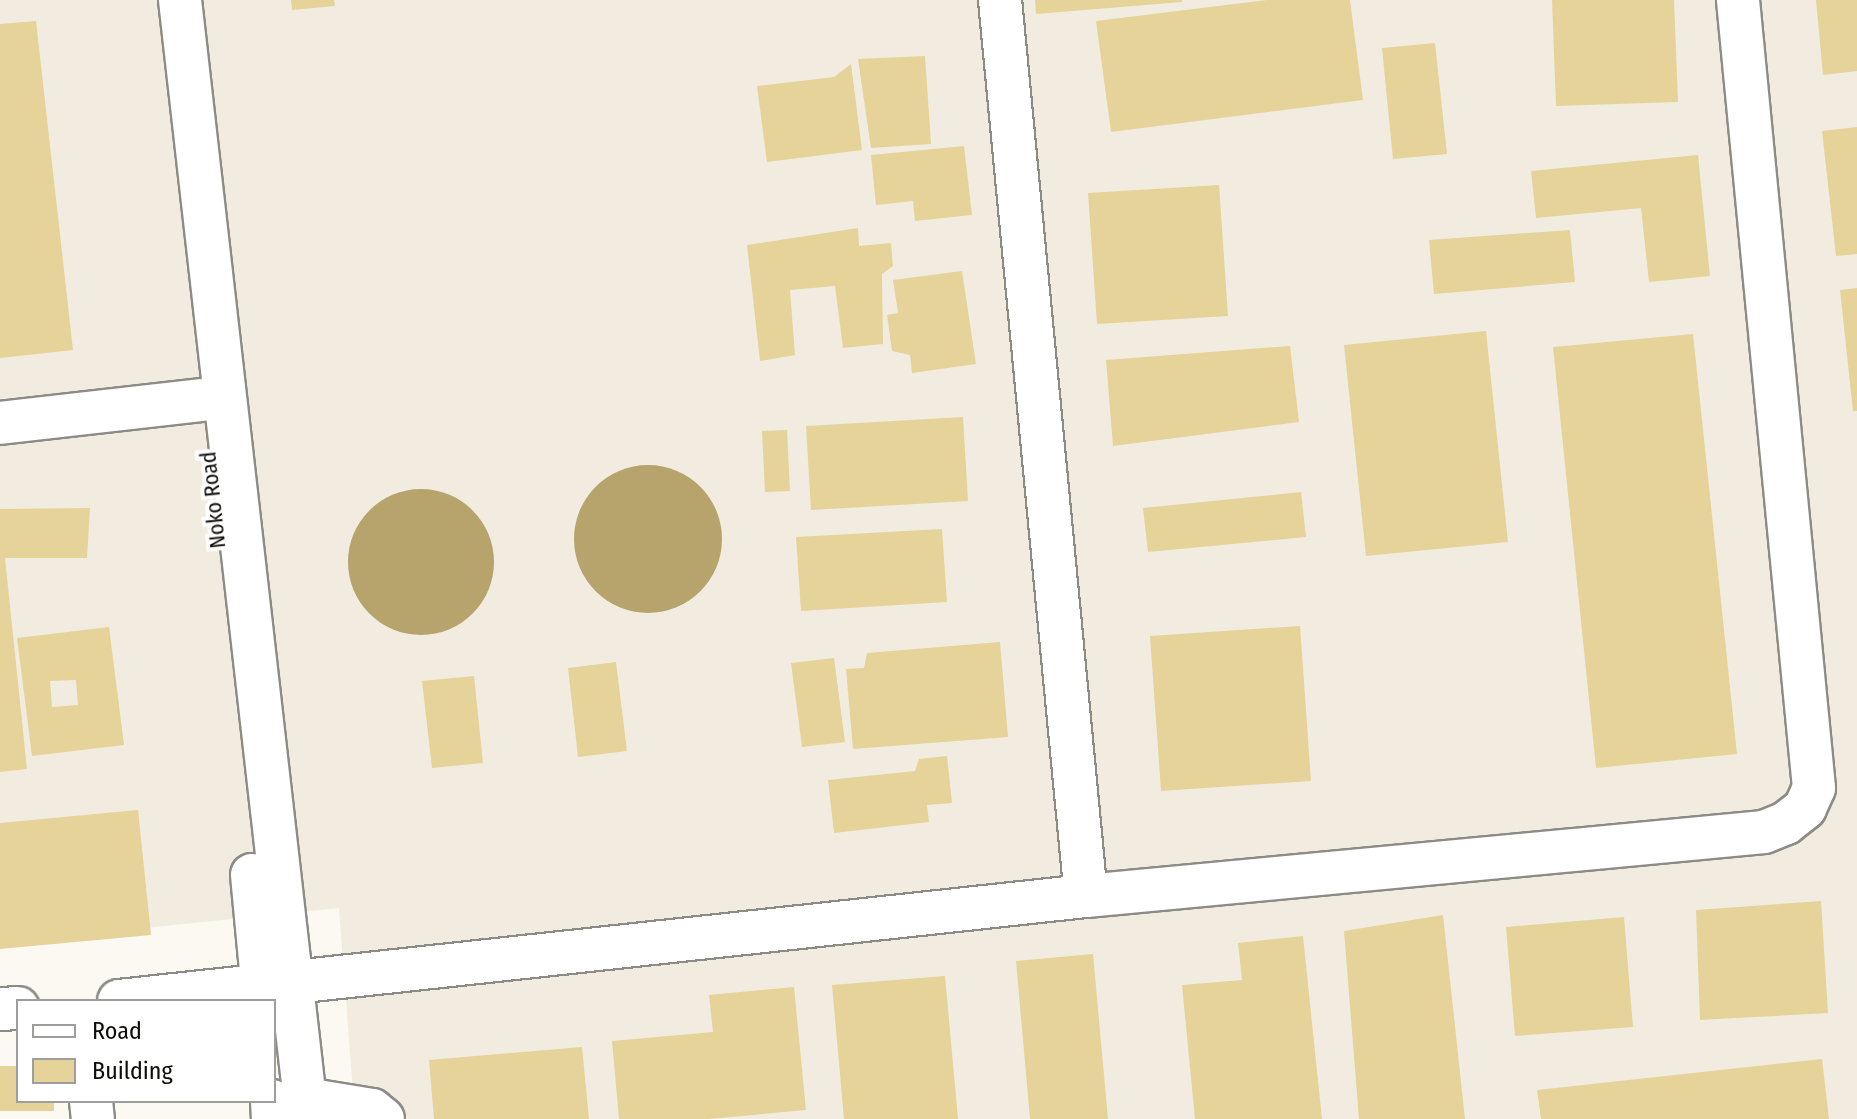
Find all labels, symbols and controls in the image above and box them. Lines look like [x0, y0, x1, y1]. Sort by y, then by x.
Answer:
street label: Noko Road [195, 450, 231, 550]
legend [16, 999, 276, 1103]
text: Road [92, 1017, 142, 1045]
text: Building [92, 1057, 173, 1085]

